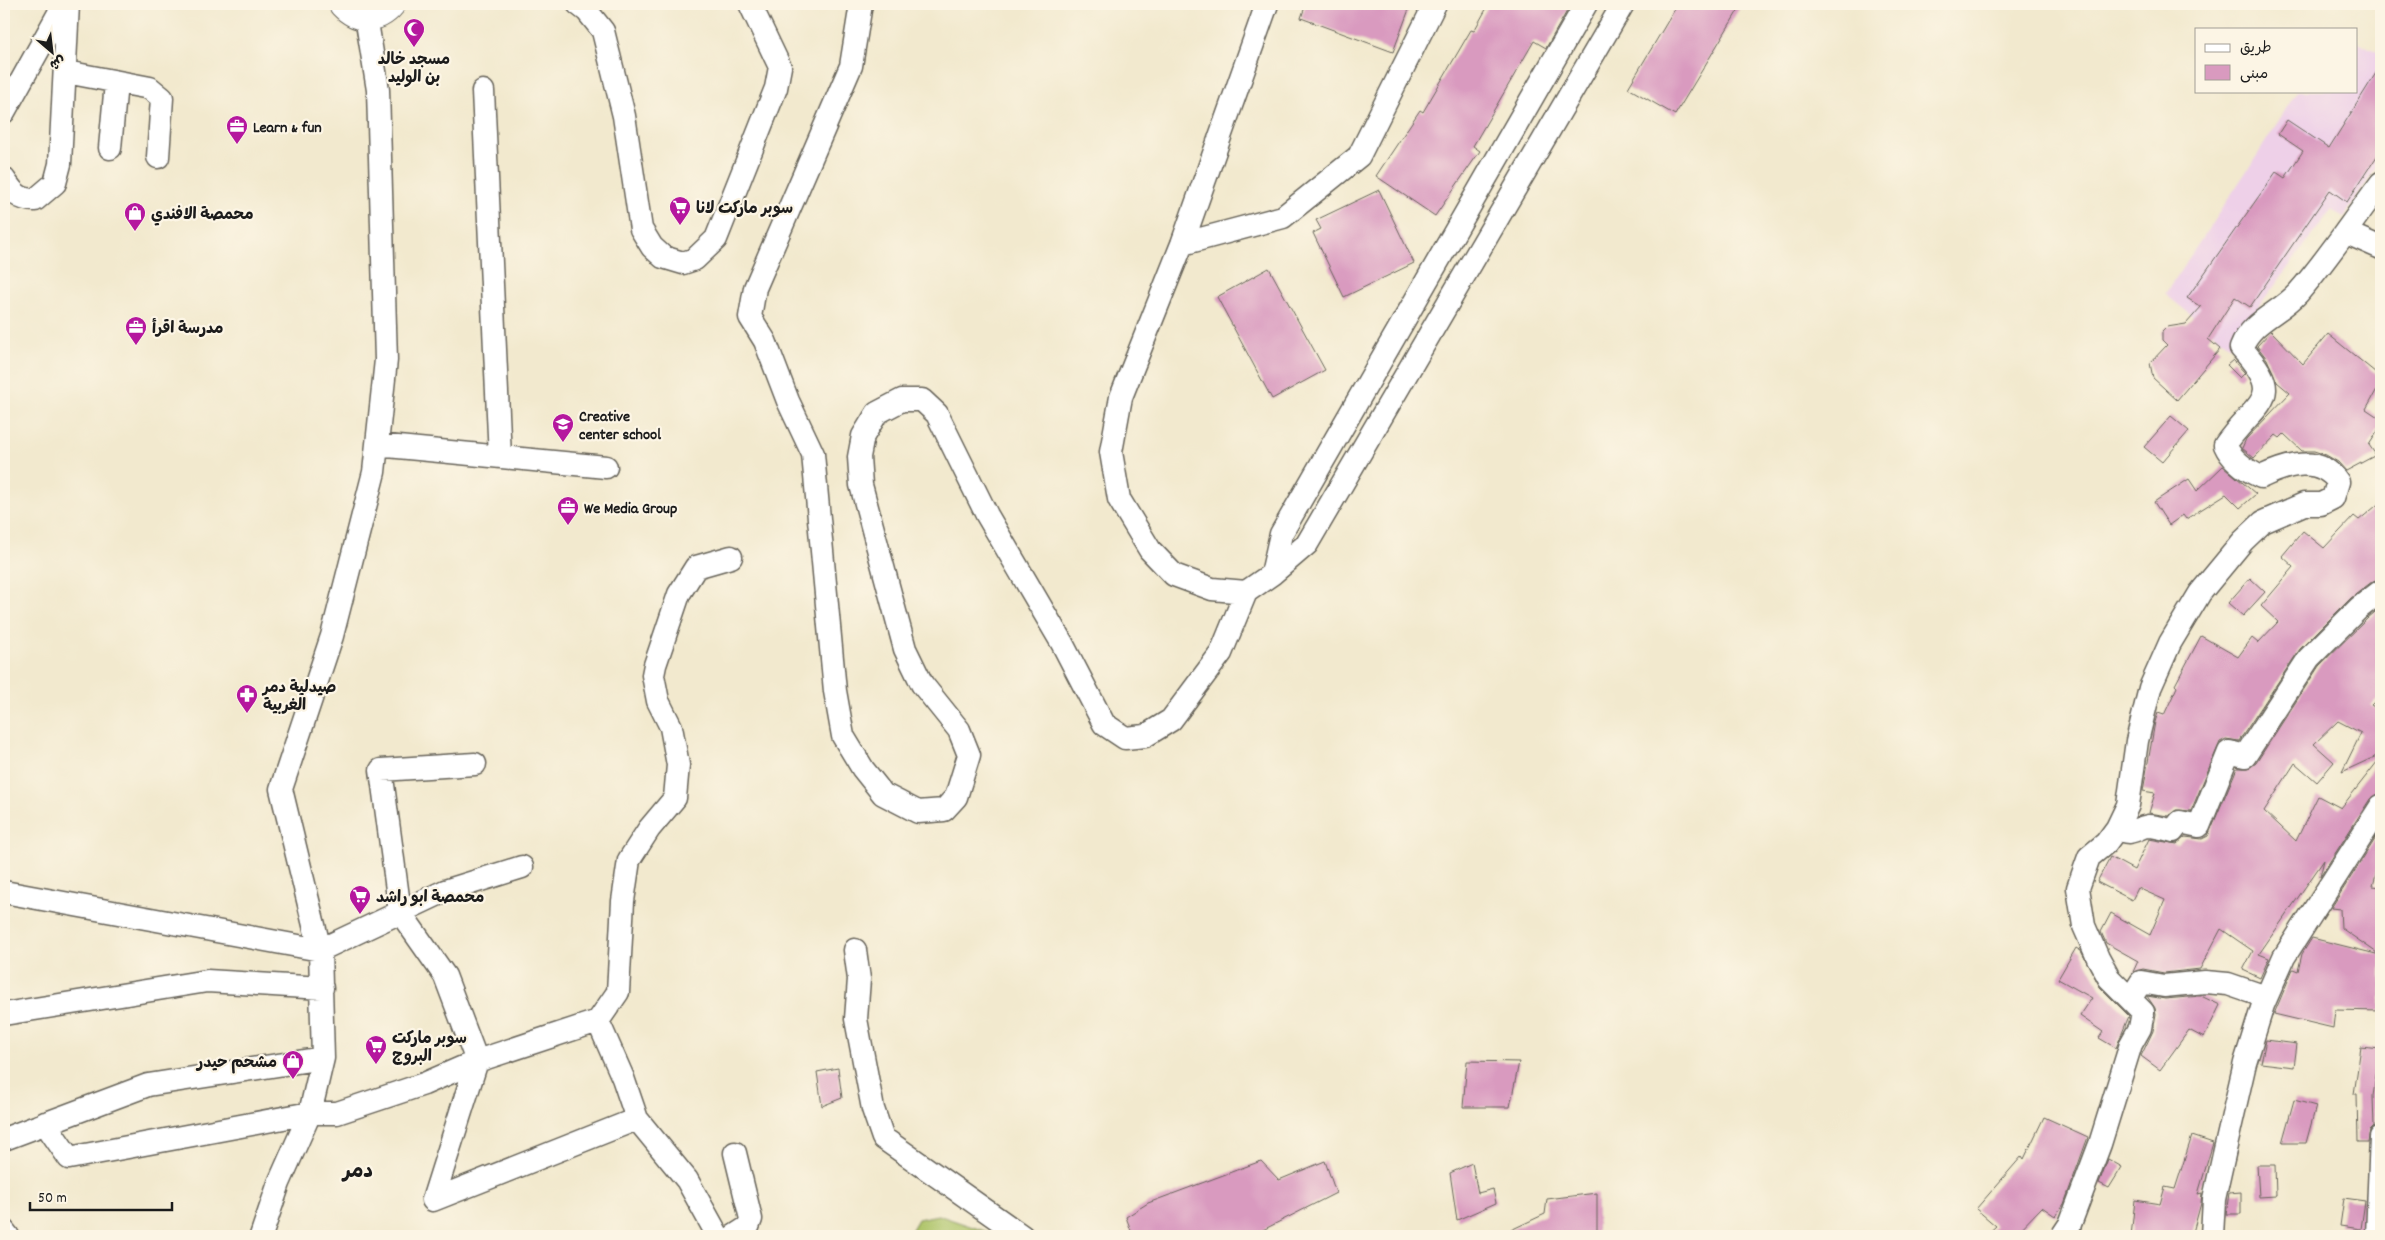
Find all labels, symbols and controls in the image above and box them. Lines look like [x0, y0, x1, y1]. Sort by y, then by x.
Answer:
mosque icon: مسجد خالد بن الوليد [402, 17, 426, 48]
north arrow [28, 28, 78, 78]
legend [2195, 28, 2358, 92]
text: طريق [2240, 38, 2272, 60]
text: ش [46, 49, 69, 74]
place label: مسجد خالد بن الوليد [378, 49, 450, 90]
text: مبنى [2240, 64, 2268, 86]
office icon: Learn & fun [225, 114, 249, 145]
place label: Learn & fun [253, 117, 322, 140]
supermarket icon: سوبر ماركت لانا [668, 195, 692, 226]
place label: سوبر ماركت لانا [696, 198, 793, 221]
shop icon: محمصة الافندي [123, 201, 147, 232]
place label: محمصة الافندي [151, 204, 254, 227]
office icon: مدرسة اقرأ [124, 315, 148, 346]
place label: مدرسة اقرأ [152, 317, 224, 341]
place label: Creative center school [579, 406, 661, 447]
school or university icon: Creative center school [551, 412, 575, 443]
office icon: We Media Group [556, 495, 580, 526]
place label: We Media Group [584, 498, 677, 521]
place label: صيدلية دمر الغربية [261, 677, 337, 718]
pharmacy icon: صيدلية دمر الغربية [235, 683, 259, 714]
supermarket icon: محمصة ابو راشد [348, 884, 372, 915]
place label: محمصة ابو راشد [376, 887, 484, 910]
place label: سوبر ماركت البروج [392, 1028, 467, 1069]
supermarket icon: سوبر ماركت البروج [364, 1034, 388, 1065]
shop icon: مشحم حيدر [281, 1049, 305, 1080]
place label: مشحم حيدر [195, 1052, 277, 1075]
district label: دمر [341, 1158, 373, 1188]
scale bar [30, 1180, 172, 1212]
text: 50 m [38, 1188, 67, 1210]

